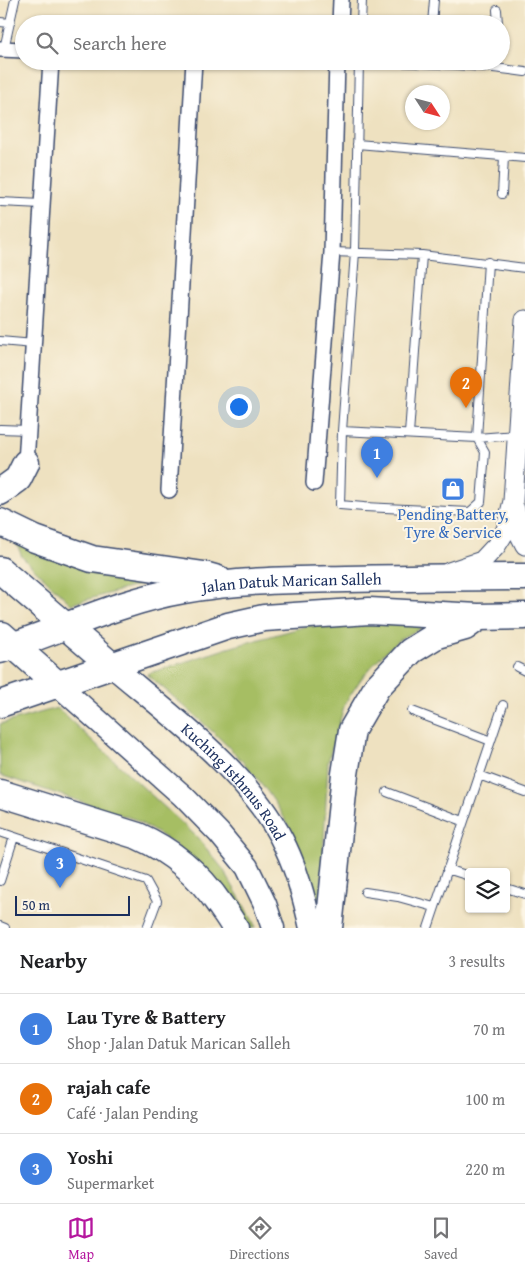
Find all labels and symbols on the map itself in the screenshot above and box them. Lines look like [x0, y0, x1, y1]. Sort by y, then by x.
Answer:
north arrow [405, 85, 450, 130]
pin: 2 [450, 367, 482, 408]
your location [226, 394, 252, 420]
pin: 1 [361, 437, 393, 478]
shop icon: Pending Battery, Tyre & Service [440, 476, 466, 502]
place label: Pending Battery, Tyre & Service [398, 502, 509, 544]
street label: Jalan Datuk Marican Salleh [198, 566, 382, 599]
street label: Kuching Isthmus Road [176, 717, 292, 845]
pin: 3 [44, 847, 76, 888]
scale bar [15, 893, 130, 916]

